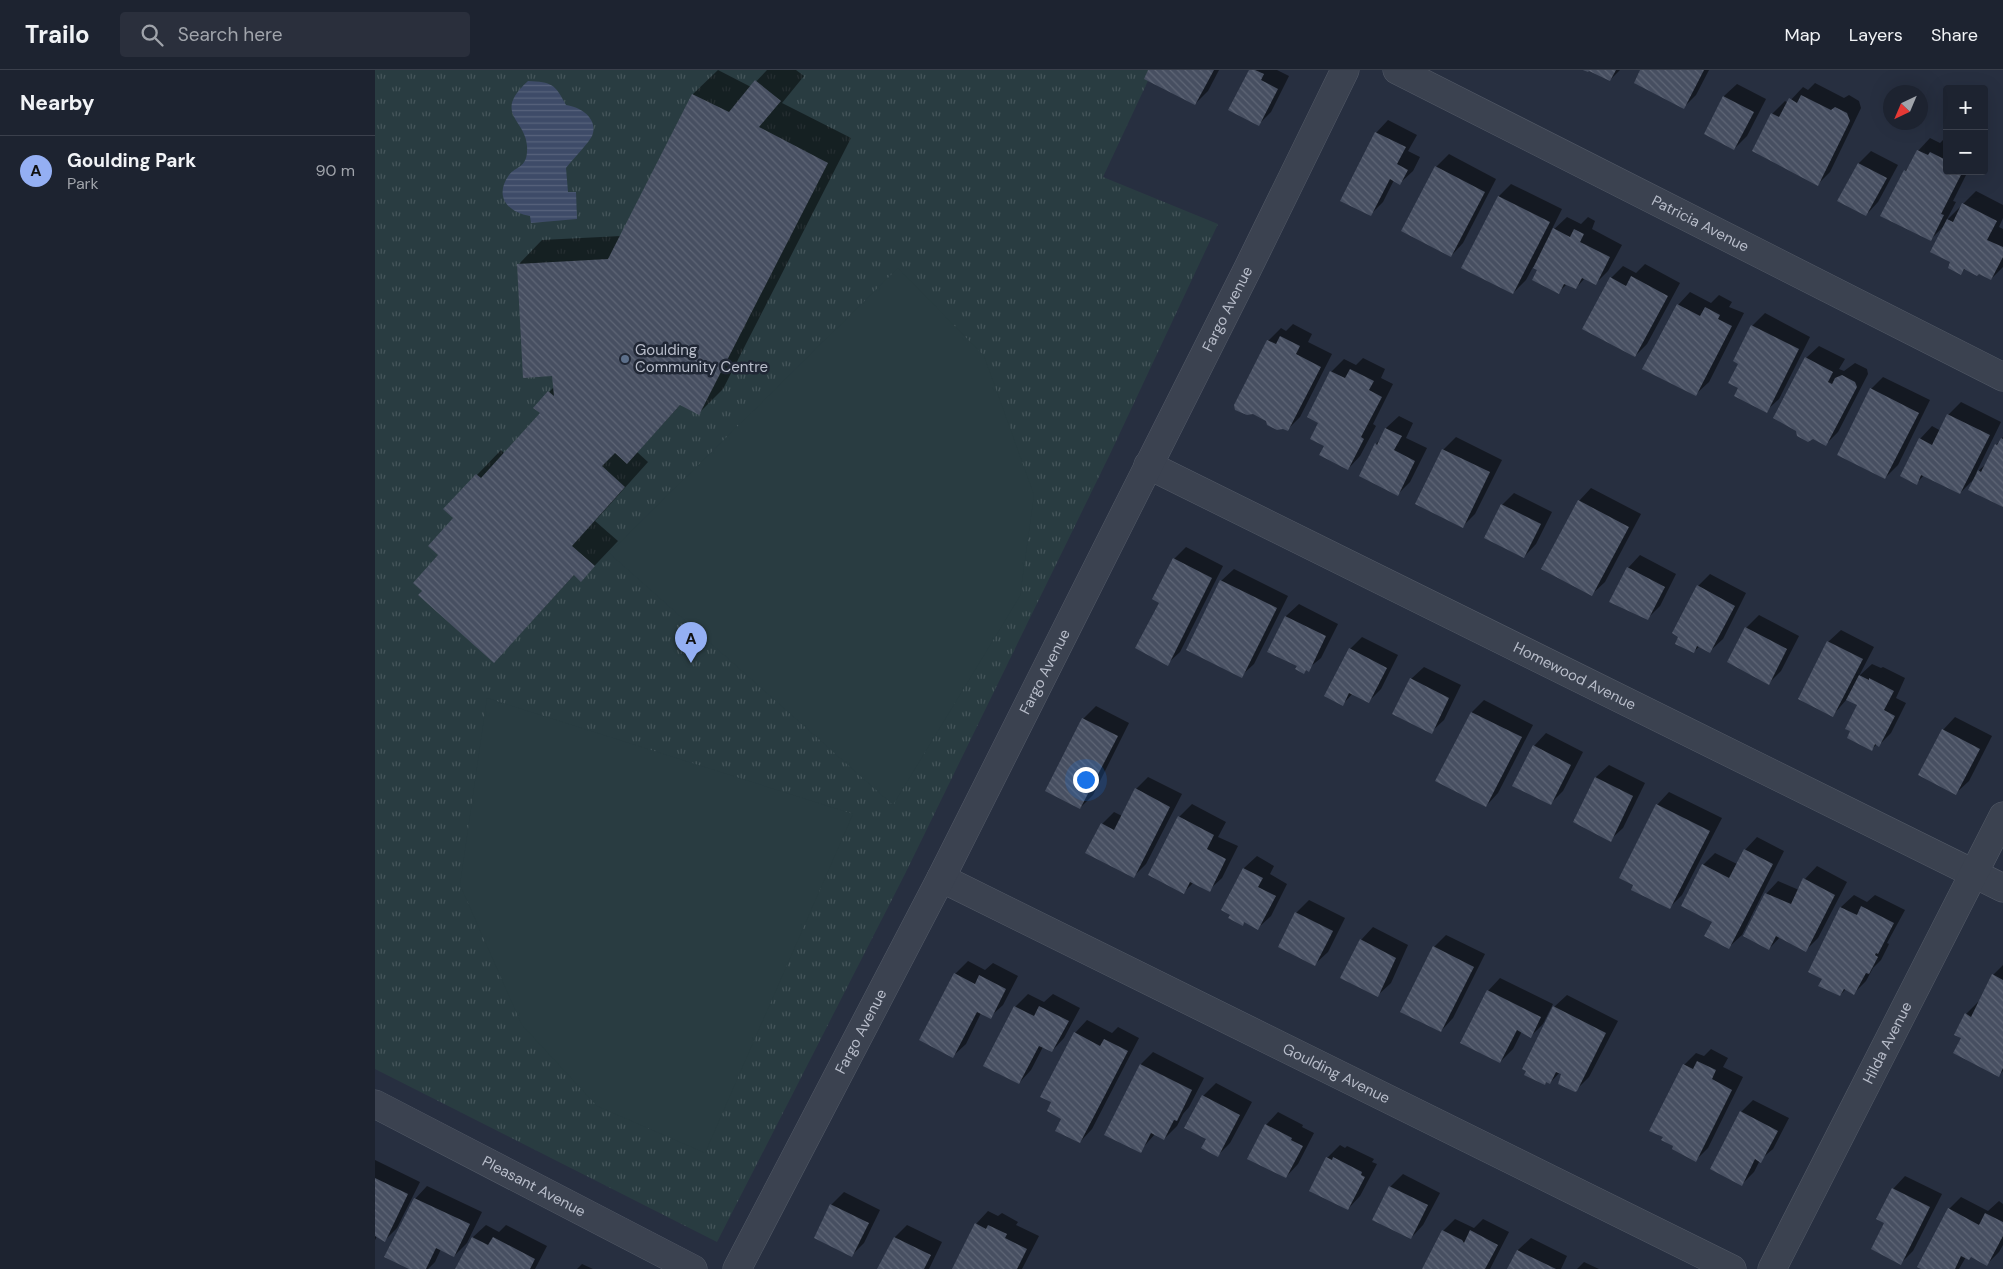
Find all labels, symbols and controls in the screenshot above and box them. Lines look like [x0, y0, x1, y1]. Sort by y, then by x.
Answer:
search box [120, 12, 470, 57]
text: Trailo [25, 19, 90, 50]
icon: search [138, 21, 166, 49]
text: Search here [178, 22, 283, 47]
text: Map [1785, 23, 1821, 47]
text: Layers [1849, 23, 1903, 47]
text: Share [1931, 23, 1978, 47]
north arrow [1883, 85, 1928, 130]
map controls [1943, 85, 1988, 175]
button: + [1943, 85, 1988, 130]
text: Nearby [20, 89, 94, 117]
button: − [1943, 130, 1988, 175]
text: Goulding Park [67, 148, 196, 173]
text: A [30, 160, 42, 181]
text: 90 m [315, 160, 355, 181]
text: Park [67, 173, 99, 194]
street label: Patricia Avenue [1648, 191, 1752, 257]
street label: Fargo Avenue [1198, 263, 1257, 355]
place label: Goulding Community Centre [635, 340, 768, 377]
marker: Goulding Community Centre [619, 353, 631, 365]
pin: A [675, 622, 707, 663]
street label: Fargo Avenue [1015, 626, 1075, 718]
street label: Homewood Avenue [1510, 637, 1639, 715]
your location [1073, 767, 1099, 793]
street label: Fargo Avenue [831, 986, 891, 1077]
street label: Hilda Avenue [1858, 998, 1917, 1087]
street label: Goulding Avenue [1279, 1038, 1393, 1108]
street label: Pleasant Avenue [479, 1151, 589, 1222]

